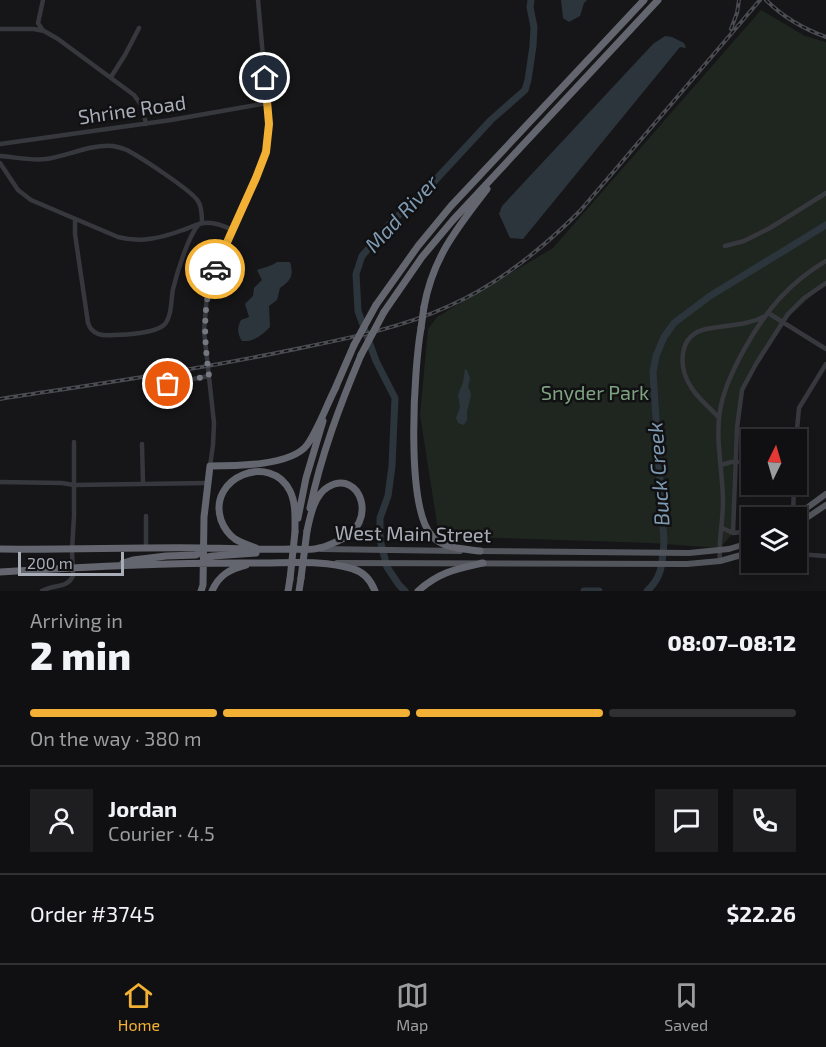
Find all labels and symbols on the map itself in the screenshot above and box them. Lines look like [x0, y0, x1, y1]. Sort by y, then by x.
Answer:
pin [239, 52, 290, 103]
street label: Shrine Road [76, 90, 187, 128]
water label: Mad River [359, 169, 443, 257]
courier [185, 239, 245, 299]
pin [142, 358, 193, 409]
park label: Snyder Park [541, 380, 649, 404]
water label: Buck Creek [641, 421, 674, 527]
north arrow [741, 429, 807, 495]
street label: West Main Street [334, 520, 492, 546]
scale bar [18, 549, 124, 576]

